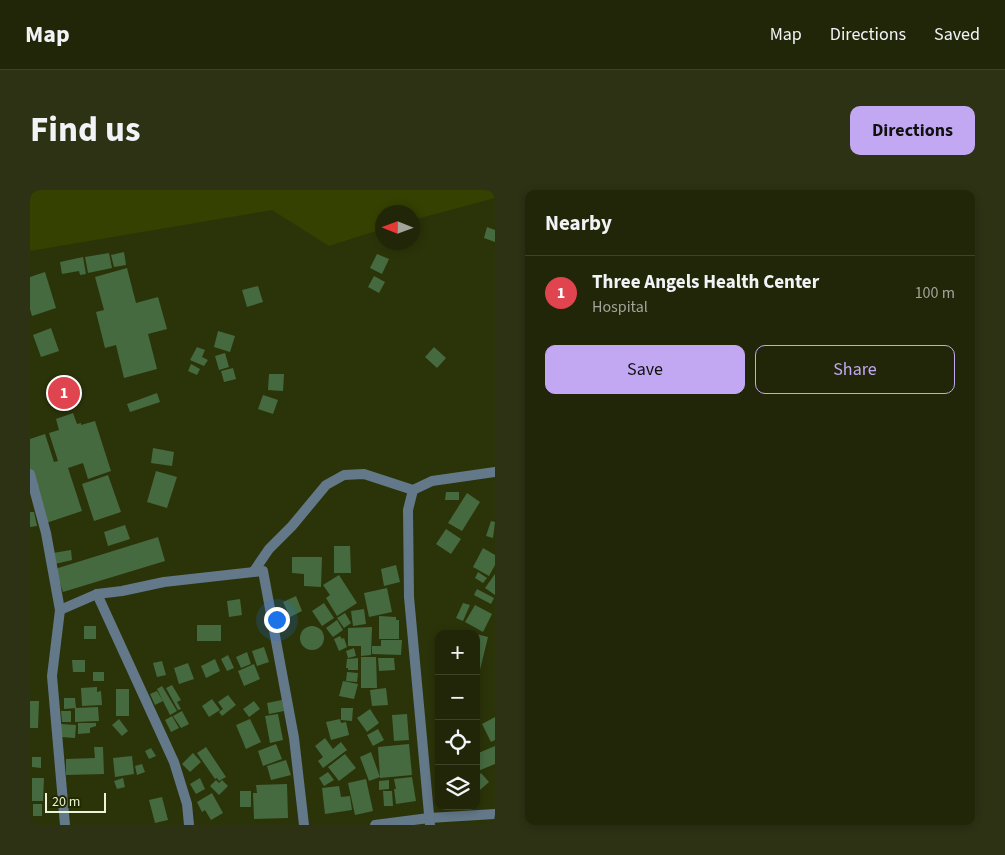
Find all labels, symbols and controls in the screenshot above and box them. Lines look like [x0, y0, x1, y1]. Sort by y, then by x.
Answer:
text: Map [25, 17, 70, 52]
text: Map [770, 22, 802, 47]
text: Directions [830, 22, 906, 47]
text: Saved [934, 22, 980, 47]
text: Find us [30, 105, 140, 155]
button: Directions [850, 106, 975, 155]
north arrow [375, 205, 420, 250]
text: Nearby [545, 208, 612, 238]
text: Three Angels Health Center [592, 269, 819, 296]
text: 1 [557, 282, 565, 304]
text: 100 m [915, 282, 955, 304]
text: Hospital [592, 296, 648, 318]
button: Save [545, 345, 745, 394]
button: Share [755, 345, 955, 394]
pin: 1 [48, 374, 80, 412]
your location [264, 607, 290, 633]
map controls [435, 630, 480, 810]
button: + [435, 630, 480, 675]
button: − [435, 675, 480, 720]
button: locate [435, 720, 480, 765]
button: layers [435, 765, 480, 810]
scale bar [45, 790, 106, 813]
text: 20 m [52, 792, 80, 812]

